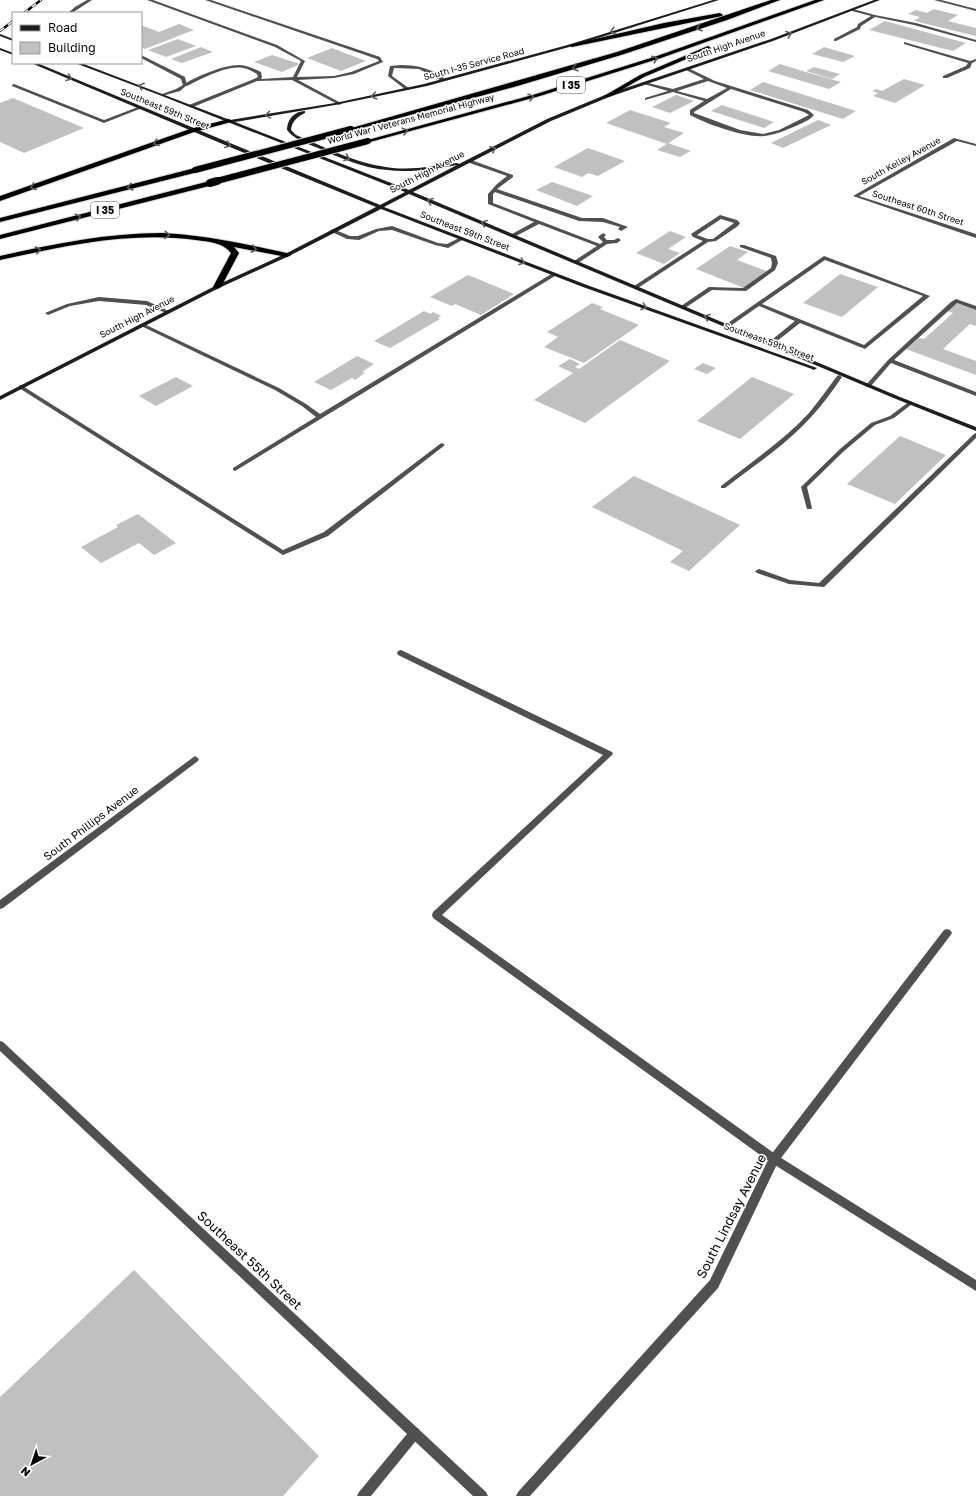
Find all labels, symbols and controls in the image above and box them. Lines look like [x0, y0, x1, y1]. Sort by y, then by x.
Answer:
legend [12, 12, 142, 64]
text: Road [48, 20, 77, 35]
one-way arrow [695, 23, 702, 32]
one-way arrow [610, 26, 617, 35]
street label: South High Avenue [685, 27, 767, 64]
one-way arrow [786, 30, 793, 38]
text: Building [48, 40, 96, 55]
street label: South I-35 Service Road [422, 45, 525, 82]
one-way arrow [651, 55, 658, 64]
one-way arrow [571, 63, 578, 72]
one-way arrow [65, 74, 72, 82]
road number: I 35 [557, 77, 585, 93]
one-way arrow [138, 83, 145, 91]
street label: Southeast 59th Street [119, 86, 212, 132]
street label: World War I Veterans Memorial Highway [326, 91, 496, 146]
one-way arrow [371, 92, 377, 100]
one-way arrow [527, 93, 534, 101]
one-way arrow [265, 110, 271, 119]
one-way arrow [402, 127, 409, 136]
street label: South Kelley Avenue [859, 134, 942, 187]
one-way arrow [152, 139, 159, 147]
one-way arrow [225, 140, 232, 148]
one-way arrow [488, 146, 496, 154]
street label: South High Avenue [388, 148, 466, 195]
one-way arrow [344, 153, 351, 161]
one-way arrow [127, 182, 133, 190]
one-way arrow [30, 183, 37, 191]
street label: Southeast 60th Street [871, 188, 966, 228]
one-way arrow [427, 197, 434, 205]
road number: I 35 [91, 202, 119, 218]
street label: Southeast 59th Street [419, 208, 512, 253]
one-way arrow [75, 213, 82, 222]
one-way arrow [481, 219, 488, 227]
one-way arrow [164, 231, 170, 240]
one-way arrow [251, 244, 257, 253]
one-way arrow [35, 246, 41, 254]
one-way arrow [518, 258, 525, 266]
street label: South High Avenue [98, 293, 176, 340]
one-way arrow [640, 303, 647, 311]
one-way arrow [704, 314, 711, 322]
street label: Southeast 59th Street [722, 320, 816, 363]
street label: South Phillips Avenue [41, 783, 141, 862]
street label: South Lindsay Avenue [693, 1151, 769, 1281]
street label: Southeast 55th Street [194, 1207, 306, 1313]
north arrow [12, 1444, 52, 1484]
text: N [18, 1464, 33, 1480]

